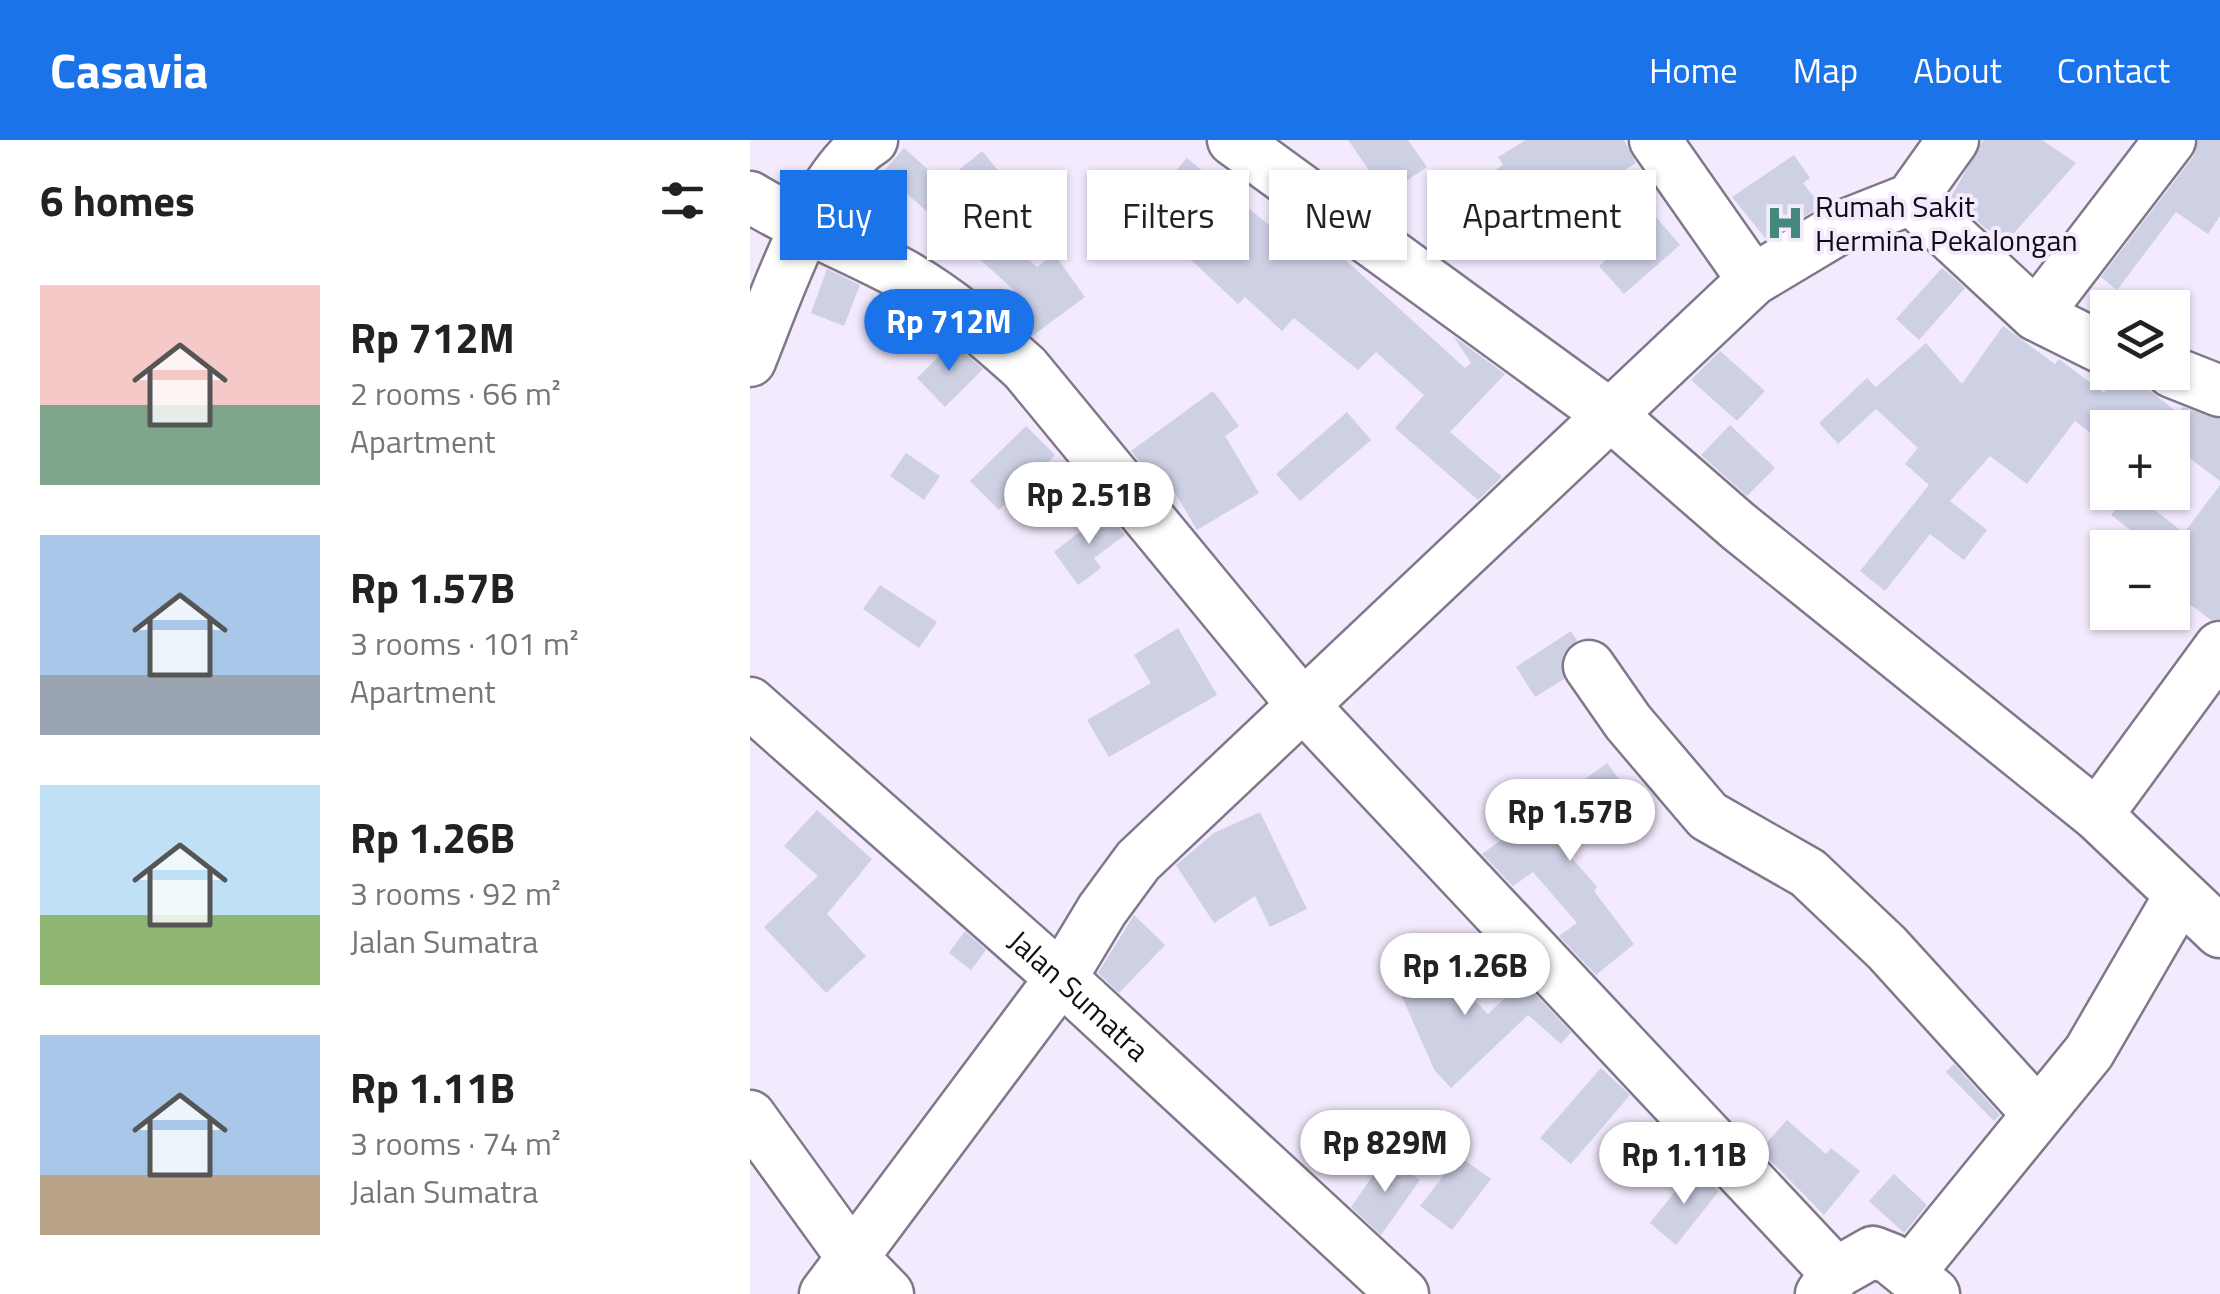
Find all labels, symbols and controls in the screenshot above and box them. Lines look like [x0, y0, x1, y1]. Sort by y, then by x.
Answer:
text: Casavia [50, 34, 208, 107]
text: Home [1649, 43, 1738, 97]
text: Map [1793, 43, 1858, 97]
text: About [1913, 43, 2002, 97]
text: Contact [2057, 43, 2170, 97]
text: 6 homes [40, 168, 195, 232]
chip: Buy [780, 170, 907, 260]
chip: Rent [927, 170, 1067, 260]
chip: Filters [1087, 170, 1249, 260]
chip: New [1269, 170, 1407, 260]
chip: Apartment [1427, 170, 1656, 260]
icon: filters [655, 173, 710, 228]
place label: Rumah Sakit Hermina Pekalongan [1815, 183, 2078, 263]
hospital icon: Rumah Sakit Hermina Pekalongan [1764, 202, 1806, 244]
pin: Rp 712M [857, 289, 1041, 374]
map controls [2090, 290, 2190, 630]
button: layers [2090, 290, 2190, 390]
text: Rp 712M [886, 297, 1012, 345]
text: Rp 712M [350, 305, 515, 369]
icon: home [120, 325, 240, 445]
text: 2 rooms · 66 m² [350, 369, 561, 417]
button: + [2090, 410, 2190, 510]
text: Apartment [350, 417, 496, 465]
pin: Rp 2.51B [986, 462, 1192, 547]
text: Rp 2.51B [1026, 470, 1152, 518]
button: − [2090, 530, 2190, 630]
text: Rp 1.57B [350, 555, 515, 619]
icon: home [120, 575, 240, 695]
text: 3 rooms · 101 m² [350, 619, 579, 667]
text: Apartment [350, 667, 496, 715]
pin: Rp 1.57B [1467, 779, 1673, 864]
text: Rp 1.57B [1507, 787, 1633, 835]
text: Rp 1.26B [350, 805, 515, 869]
icon: home [120, 825, 240, 945]
text: 3 rooms · 92 m² [350, 869, 561, 917]
text: Jalan Sumatra [350, 917, 538, 965]
street label: Jalan Sumatra [998, 919, 1160, 1072]
pin: Rp 1.26B [1362, 933, 1568, 1018]
text: Rp 1.26B [1402, 941, 1528, 989]
text: Rp 1.11B [350, 1055, 515, 1119]
icon: home [120, 1075, 240, 1195]
pin: Rp 829M [1293, 1110, 1477, 1195]
text: Rp 829M [1322, 1118, 1448, 1166]
text: 3 rooms · 74 m² [350, 1119, 561, 1167]
pin: Rp 1.11B [1581, 1122, 1787, 1207]
text: Rp 1.11B [1621, 1130, 1747, 1178]
text: Jalan Sumatra [350, 1167, 538, 1215]

